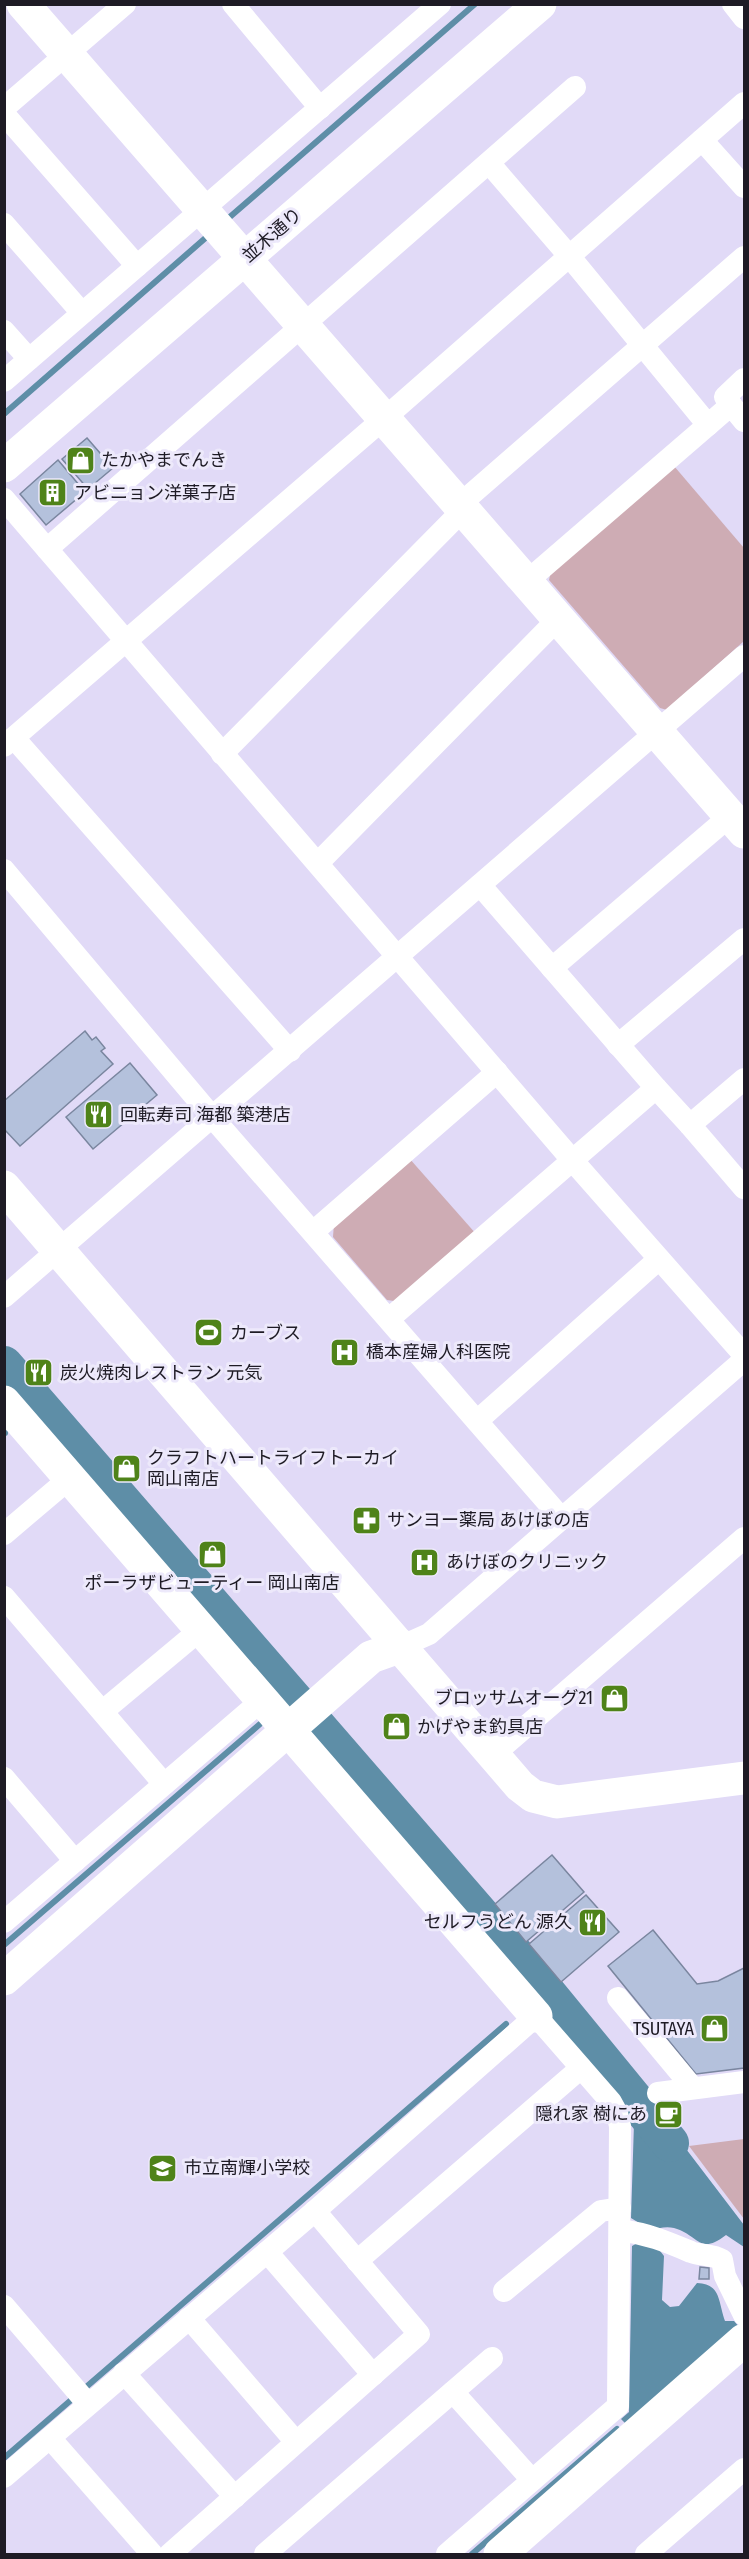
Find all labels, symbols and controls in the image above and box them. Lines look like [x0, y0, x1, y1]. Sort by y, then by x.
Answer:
street label: 並木通り [238, 203, 306, 267]
shop icon: たかやまでんき [64, 444, 96, 476]
place label: たかやまでんき [101, 449, 227, 471]
building icon: アビニョン洋菓子店 [37, 477, 69, 509]
place label: アビニョン洋菓子店 [74, 482, 236, 504]
restaurant icon: 回転寿司 海都 築港店 [83, 1099, 115, 1131]
place label: 回転寿司 海都 築港店 [120, 1104, 290, 1126]
sports icon: カーブス [193, 1317, 225, 1349]
place label: カーブス [230, 1322, 301, 1344]
hospital icon: 橋本産婦人科医院 [329, 1336, 361, 1368]
place label: 橋本産婦人科医院 [366, 1341, 510, 1363]
restaurant icon: 炭火焼肉レストラン 元気 [23, 1357, 55, 1389]
place label: 炭火焼肉レストラン 元気 [60, 1362, 262, 1384]
place label: クラフトハートライフトーカイ 岡山南店 [147, 1447, 399, 1490]
shop icon: クラフトハートライフトーカイ 岡山南店 [110, 1452, 142, 1484]
pharmacy icon: サンヨー薬局 あけぼの店 [350, 1504, 382, 1536]
place label: サンヨー薬局 あけぼの店 [387, 1509, 589, 1531]
shop icon: ポーラザビューティー 岡山南店 [196, 1538, 228, 1570]
hospital icon: あけぼのクリニック [409, 1546, 441, 1578]
place label: あけぼのクリニック [446, 1551, 608, 1573]
place label: ポーラザビューティー 岡山南店 [84, 1572, 340, 1594]
shop icon: ブロッサムオーグ21 [598, 1682, 630, 1714]
place label: ブロッサムオーグ21 [435, 1687, 593, 1709]
shop icon: かげやま釣具店 [380, 1711, 412, 1743]
place label: かげやま釣具店 [417, 1716, 543, 1738]
restaurant icon: セルフうどん 源久 [577, 1906, 609, 1938]
place label: セルフうどん 源久 [424, 1911, 572, 1933]
shop icon: TSUTAYA [699, 2013, 731, 2045]
place label: TSUTAYA [633, 2018, 695, 2040]
cafe icon: 隠れ家 樹にあ [652, 2098, 684, 2130]
place label: 隠れ家 樹にあ [535, 2103, 647, 2125]
school or university icon: 市立南輝小学校 [147, 2152, 179, 2184]
place label: 市立南輝小学校 [184, 2157, 310, 2179]

